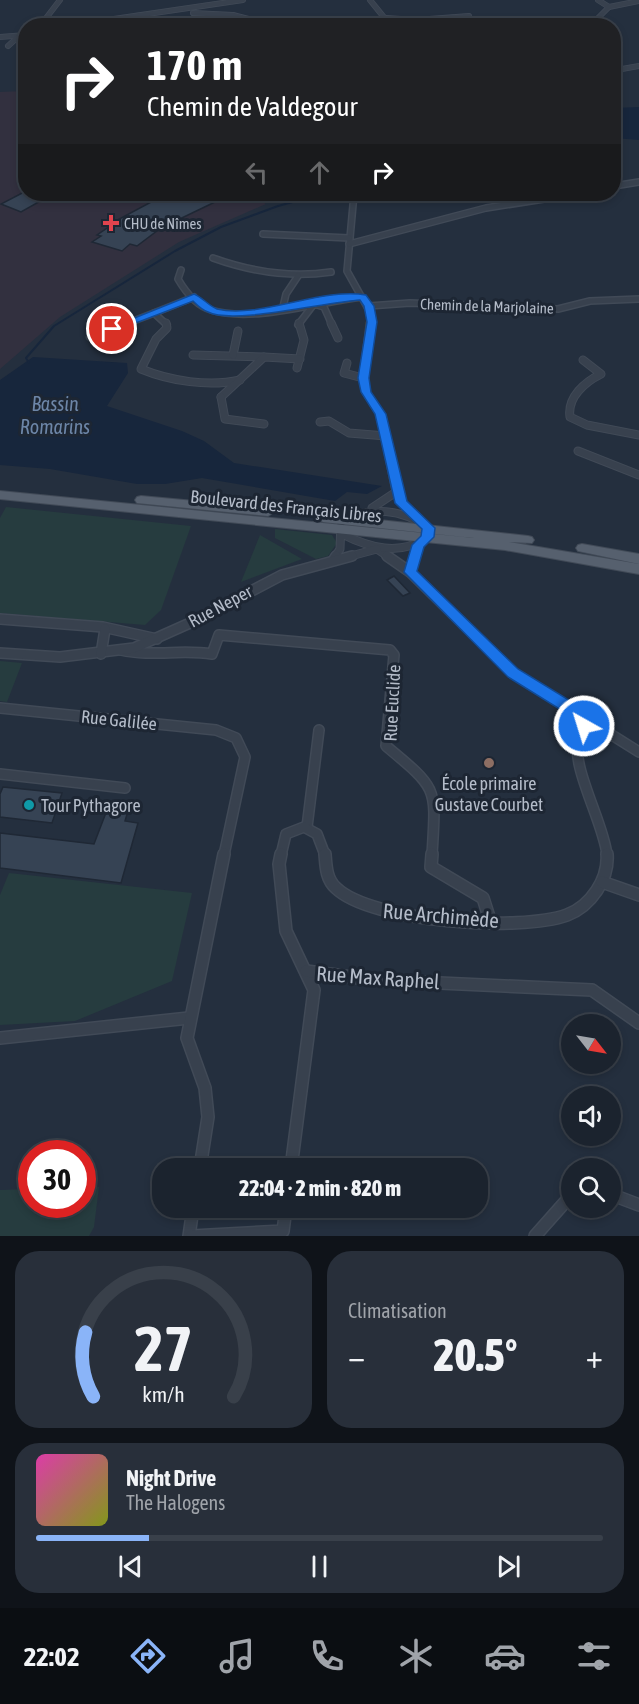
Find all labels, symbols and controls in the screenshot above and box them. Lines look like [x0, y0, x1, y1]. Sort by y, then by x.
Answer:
text: 170 m [147, 41, 242, 89]
icon: right [48, 42, 126, 120]
text: Chemin de Valdegour [147, 91, 357, 122]
icon: left [240, 156, 273, 189]
icon: ahead [303, 156, 336, 189]
icon: right [366, 156, 399, 189]
marker: CHU de Nîmes [102, 214, 120, 232]
place label: CHU de Nîmes [124, 215, 202, 232]
street label: Chemin de la Marjolaine [420, 295, 554, 317]
pin [86, 303, 137, 354]
icon: arrive [95, 312, 128, 345]
water label: Bassin Romarins [20, 392, 90, 438]
street label: Boulevard des Français Libres [189, 486, 383, 526]
street label: Rue Neper [185, 580, 256, 632]
street label: Rue Euclide [380, 664, 404, 742]
position arrow [552, 694, 616, 758]
street label: Rue Galilée [80, 706, 158, 734]
marker: École primaire Gustave Courbet [482, 756, 496, 770]
place label: École primaire Gustave Courbet [435, 773, 543, 815]
place label: Tour Pythagore [41, 795, 141, 816]
marker: Tour Pythagore [22, 798, 36, 812]
street label: Rue Archimède [382, 898, 500, 932]
street label: Rue Max Raphel [315, 961, 441, 993]
north arrow [561, 1014, 621, 1074]
map controls [561, 1014, 621, 1218]
button: sound [561, 1086, 621, 1146]
speed limit sign: 30 [18, 1140, 96, 1218]
button: search [561, 1158, 621, 1218]
text: 22:04 · 2 min · 820 m [239, 1175, 401, 1201]
text: Climatisation [348, 1299, 447, 1322]
text: 27 [134, 1313, 193, 1384]
text: 20.5° [434, 1329, 517, 1381]
text: − [348, 1337, 365, 1375]
text: + [586, 1337, 603, 1375]
text: km/h [142, 1382, 185, 1407]
text: Night Drive [126, 1465, 216, 1491]
text: The Halogens [126, 1491, 225, 1514]
icon: previous [114, 1550, 147, 1583]
icon: pause [303, 1550, 336, 1583]
icon: next [492, 1550, 525, 1583]
icon: directions [127, 1635, 169, 1677]
icon: music [216, 1635, 258, 1677]
icon: phone [306, 1635, 348, 1677]
icon: climate [395, 1635, 437, 1677]
icon: car [484, 1635, 526, 1677]
icon: filters [573, 1635, 615, 1677]
text: 22:02 [24, 1641, 80, 1672]

